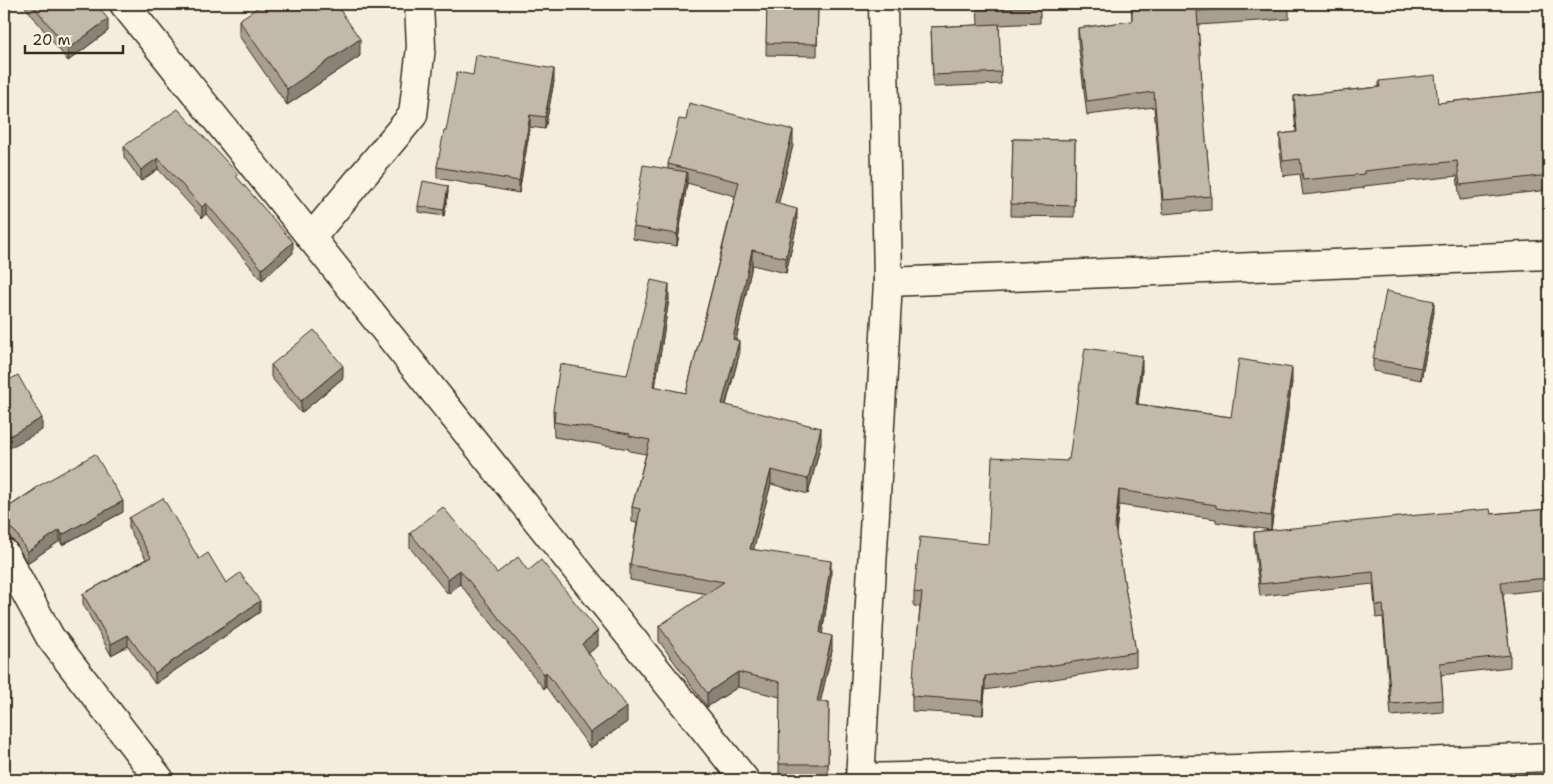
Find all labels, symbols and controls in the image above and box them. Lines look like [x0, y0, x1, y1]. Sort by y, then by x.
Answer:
scale bar [25, 22, 122, 54]
text: 20 m [32, 30, 71, 50]

